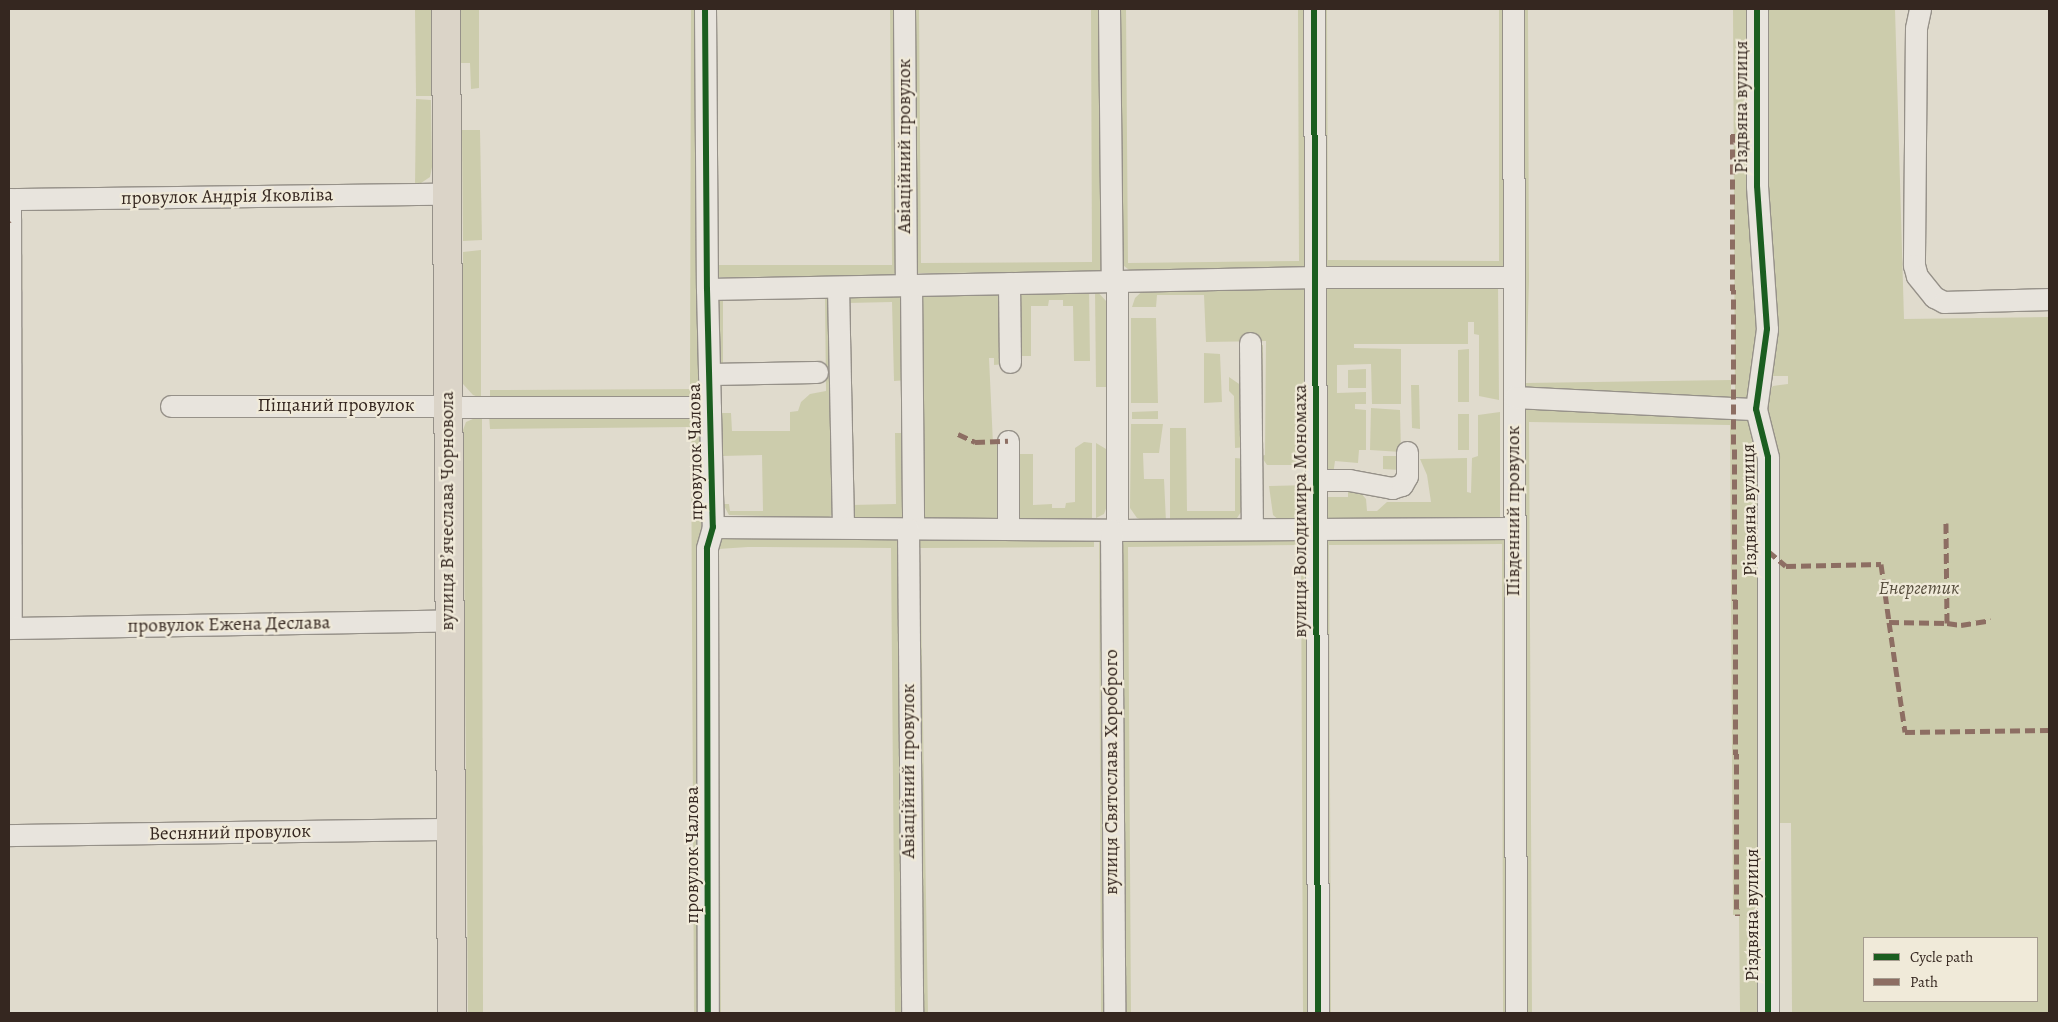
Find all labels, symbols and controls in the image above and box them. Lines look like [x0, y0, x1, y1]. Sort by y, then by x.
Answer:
street label: Різдвяна вулиця [1731, 41, 1753, 173]
street label: Авіаційний провулок [894, 59, 916, 233]
street label: провулок Андрія Яковліва [121, 184, 333, 210]
street label: провулок Чалова [683, 383, 709, 521]
street label: вулиця Володимира Мономаха [1290, 384, 1312, 638]
street label: вулиця Вʼячеслава Чорновола [437, 391, 459, 631]
street label: Піщаний провулок [257, 395, 415, 417]
street label: Південний провулок [1503, 426, 1525, 596]
street label: Різдвяна вулиця [1737, 443, 1763, 577]
park label: Енергетик [1879, 578, 1959, 600]
street label: провулок Ежена Деслава [127, 612, 331, 638]
street label: вулиця Святослава Хороброго [1101, 649, 1123, 895]
street label: Авіаційний провулок [898, 684, 920, 858]
street label: провулок Чалова [682, 786, 704, 924]
street label: Весняний провулок [149, 820, 311, 846]
street label: Різдвяна вулиця [1742, 849, 1764, 981]
legend [1863, 937, 2038, 1002]
text: Cycle path [1910, 947, 1973, 967]
text: Path [1910, 972, 1938, 992]

